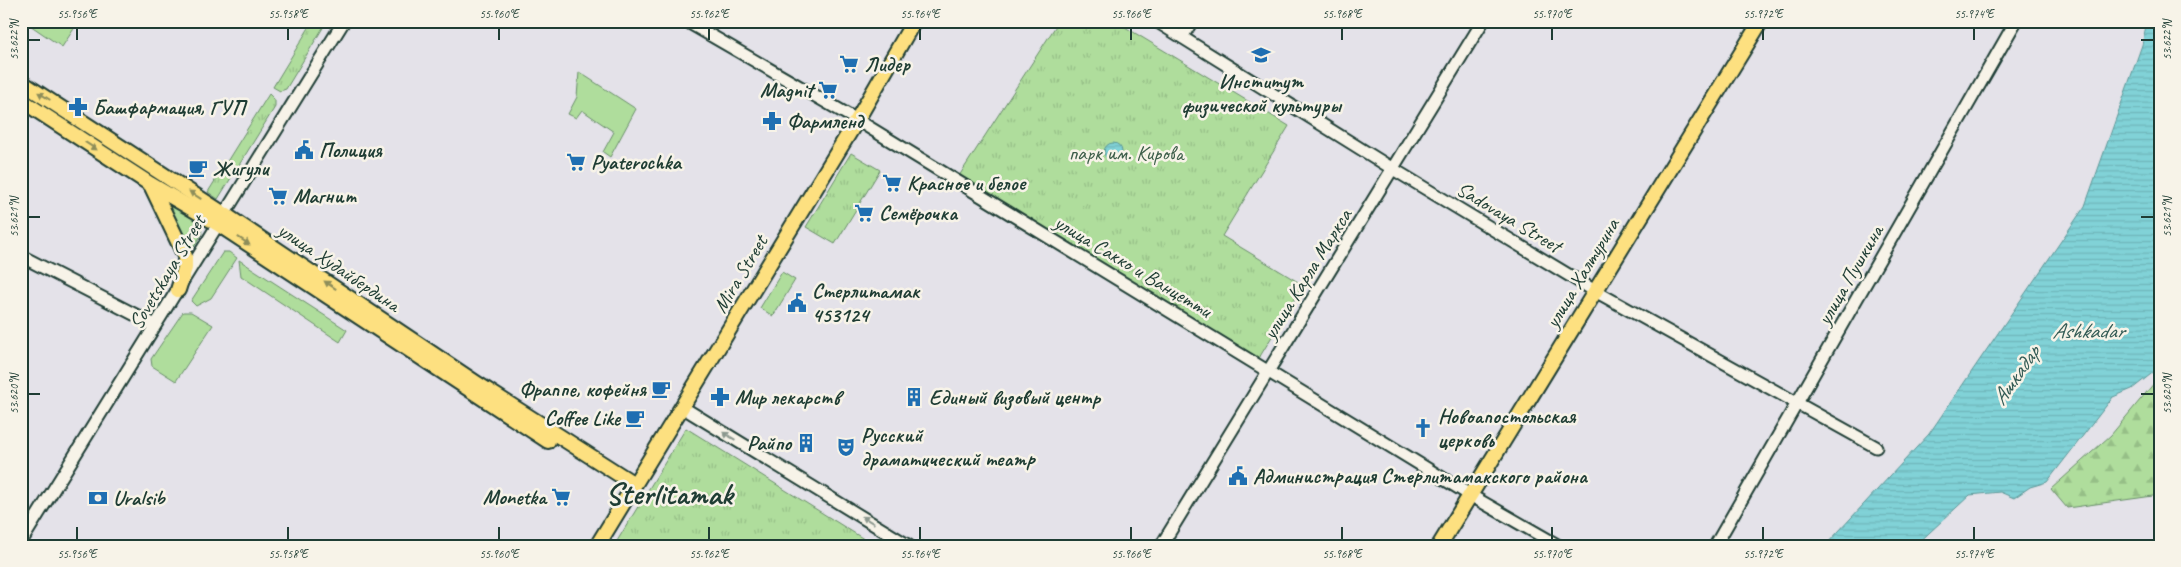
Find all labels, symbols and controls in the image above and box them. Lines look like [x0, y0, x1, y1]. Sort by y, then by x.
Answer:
text: 55.956°E [57, 6, 98, 22]
text: 55.958°E [268, 6, 309, 22]
text: 55.960°E [479, 6, 520, 22]
text: 55.962°E [689, 6, 730, 22]
text: 55.964°E [900, 6, 941, 22]
text: 55.966°E [1111, 6, 1152, 22]
text: 55.968°E [1322, 6, 1363, 22]
text: 55.970°E [1532, 6, 1573, 22]
text: 55.972°E [1743, 6, 1784, 22]
text: 55.974°E [1954, 6, 1995, 22]
text: 53.622°N [6, 18, 22, 60]
text: 53.622°N [2159, 18, 2175, 60]
school or university icon: Институт физической культуры [1250, 44, 1272, 66]
place label: Лидер [864, 51, 911, 77]
supermarket icon: Лидер [838, 53, 860, 75]
place label: Институт физической культуры [1181, 68, 1343, 119]
place label: Magnit [760, 77, 816, 103]
supermarket icon: Magnit [817, 79, 839, 101]
one-way arrow [37, 92, 51, 101]
place label: Башфармация, ГУП [93, 94, 248, 120]
pharmacy icon: Башфармация, ГУП [67, 96, 89, 118]
place label: Фармленд [787, 108, 866, 134]
pharmacy icon: Фармленд [761, 110, 783, 132]
place label: Полиция [319, 137, 383, 163]
public building icon: Полиция [293, 139, 315, 161]
park label: парк им. Кирова [1069, 140, 1186, 166]
one-way arrow [85, 141, 98, 150]
place label: Pyaterochka [591, 149, 682, 175]
supermarket icon: Pyaterochka [565, 151, 587, 173]
place label: Жигули [213, 155, 270, 182]
cafe icon: Жигули [187, 157, 209, 179]
place label: Красное и белое [907, 170, 1027, 196]
supermarket icon: Красное и белое [881, 172, 903, 194]
street label: Sadovaya Street [1452, 176, 1569, 260]
place label: Магнит [293, 183, 358, 209]
supermarket icon: Магнит [267, 185, 289, 207]
one-way arrow [188, 190, 202, 199]
text: 53.621°N [6, 195, 22, 237]
text: 53.621°N [2159, 195, 2175, 237]
place label: Семёрочка [879, 200, 959, 226]
supermarket icon: Семёрочка [853, 202, 875, 224]
street label: улица Карла Маркса [1255, 202, 1358, 346]
street label: улица Сакко и Ванцетти [1048, 208, 1218, 324]
street label: Sovetskaya Street [123, 209, 212, 334]
street label: улица Халтурина [1538, 212, 1626, 334]
street label: улица Худайбердина [271, 215, 407, 319]
street label: улица Пушкина [1810, 218, 1890, 331]
street label: Mira Street [707, 229, 774, 317]
one-way arrow [237, 237, 250, 246]
place label: Стерлитамак 453124 [812, 278, 921, 328]
one-way arrow [323, 280, 336, 290]
public building icon: Стерлитамак 453124 [786, 292, 808, 314]
water label: Ashkadar [2052, 317, 2127, 345]
water label: Ашкадар [1985, 338, 2048, 411]
text: 53.620°N [6, 372, 22, 414]
text: 53.620°N [2159, 372, 2175, 414]
place label: Фраппе, кофейня [519, 376, 647, 402]
cafe icon: Фраппе, кофейня [650, 378, 672, 400]
place label: Мир лекарств [735, 384, 845, 410]
place label: Единый визовый центр [929, 384, 1102, 411]
pharmacy icon: Мир лекарств [709, 386, 731, 408]
building icon: Единый визовый центр [903, 386, 925, 408]
place label: Новоапостольская церковь [1438, 403, 1577, 453]
place label: Coffee Like [545, 405, 622, 431]
cafe icon: Coffee Like [624, 407, 646, 429]
church icon: Новоапостольская церковь [1412, 417, 1434, 439]
place label: Русский драматический театр [861, 422, 1036, 472]
place label: Райпо [747, 430, 792, 456]
one-way arrow [722, 431, 736, 440]
building icon: Райпо [795, 432, 817, 454]
theatre icon: Русский драматический театр [835, 436, 857, 458]
place label: Администрация Стерлитамакского района [1253, 463, 1589, 489]
public building icon: Администрация Стерлитамакского района [1227, 465, 1249, 487]
district label: Sterlitamak [606, 474, 735, 513]
place label: Monetka [483, 484, 548, 510]
place label: Uralsib [113, 485, 166, 511]
supermarket icon: Monetka [550, 486, 572, 508]
bank icon: Uralsib [87, 487, 109, 509]
one-way arrow [861, 516, 874, 525]
text: 55.956°E [57, 546, 98, 562]
text: 55.958°E [268, 546, 309, 562]
text: 55.960°E [479, 546, 520, 562]
text: 55.962°E [689, 546, 730, 562]
text: 55.964°E [900, 546, 941, 562]
text: 55.966°E [1111, 546, 1152, 562]
text: 55.968°E [1322, 546, 1363, 562]
text: 55.970°E [1532, 546, 1573, 562]
text: 55.972°E [1743, 546, 1784, 562]
text: 55.974°E [1954, 546, 1995, 562]

